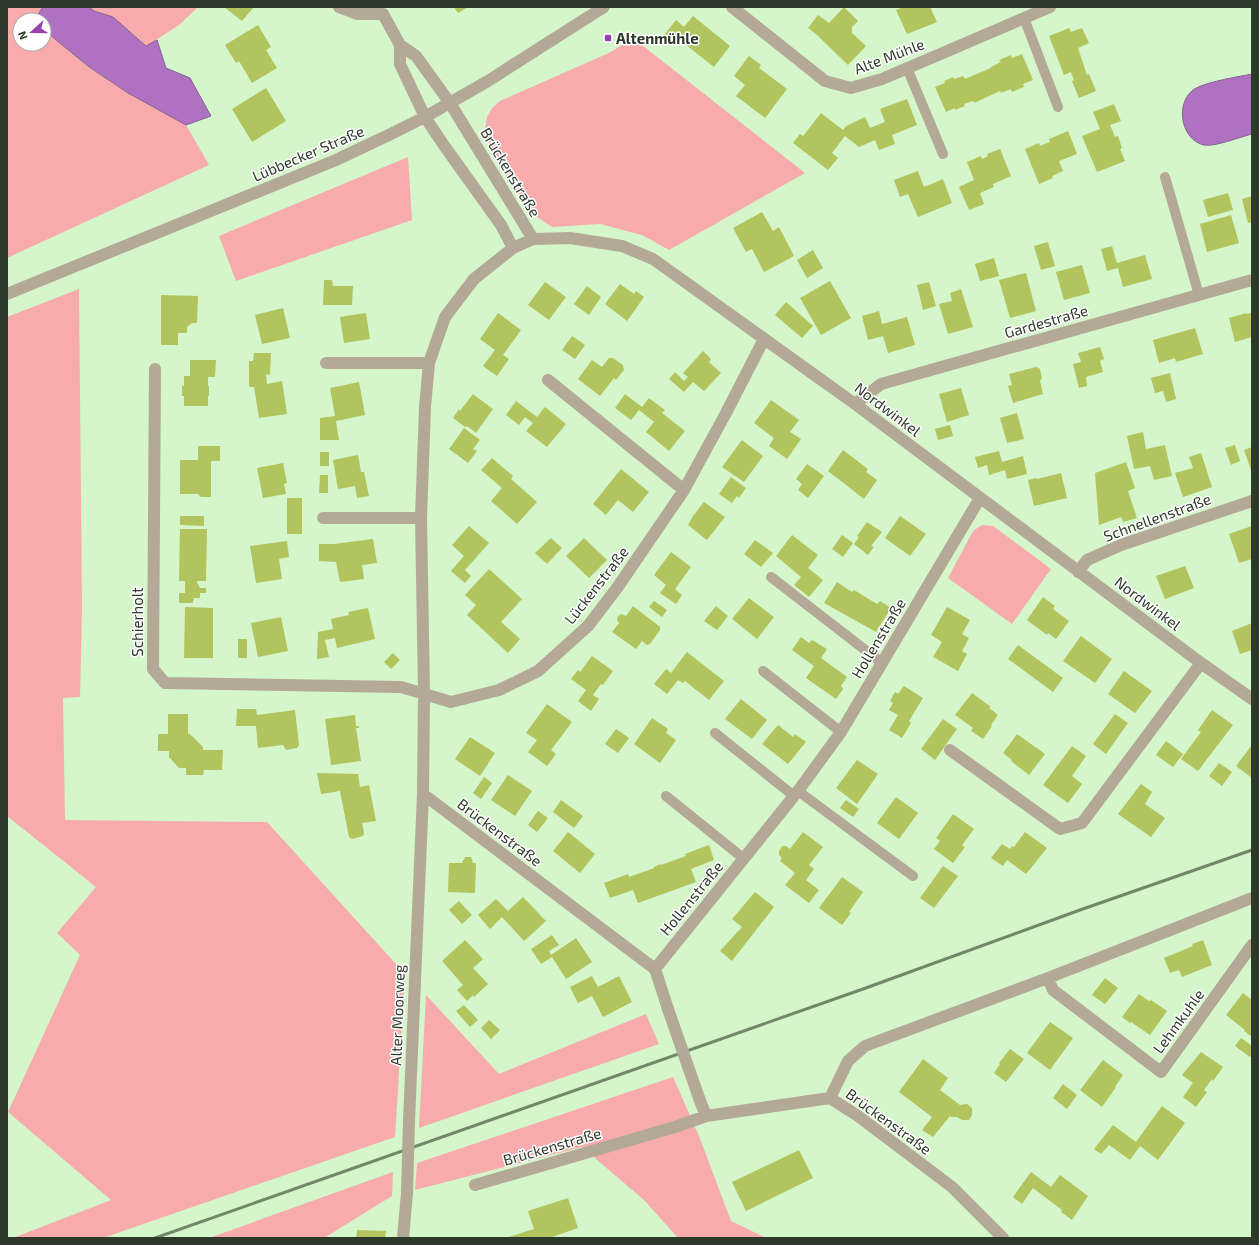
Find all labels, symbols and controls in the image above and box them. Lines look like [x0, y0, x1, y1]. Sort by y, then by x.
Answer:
north arrow [12, 12, 52, 52]
place label: Altenmühle [616, 29, 699, 47]
text: N [15, 30, 30, 42]
marker: Altenmühle [603, 33, 613, 43]
street label: Alte Mühle [851, 34, 927, 78]
street label: Lübbecker Straße [249, 121, 367, 185]
street label: Brückenstraße [477, 124, 545, 220]
street label: Gardestraße [1002, 301, 1090, 341]
street label: Nordwinkel [851, 378, 925, 440]
street label: Schnellenstraße [1101, 489, 1213, 545]
street label: Lückenstraße [560, 543, 632, 627]
street label: Nordwinkel [1111, 572, 1185, 634]
street label: Schierholt [128, 587, 146, 657]
street label: Hollenstraße [847, 595, 909, 681]
street label: Brückenstraße [454, 794, 546, 870]
street label: Hollenstraße [656, 857, 726, 939]
street label: Alter Moorweg [386, 963, 408, 1066]
street label: Lehmkuhle [1149, 985, 1207, 1057]
street label: Brückenstraße [843, 1084, 935, 1158]
street label: Brückenstraße [501, 1123, 603, 1169]

